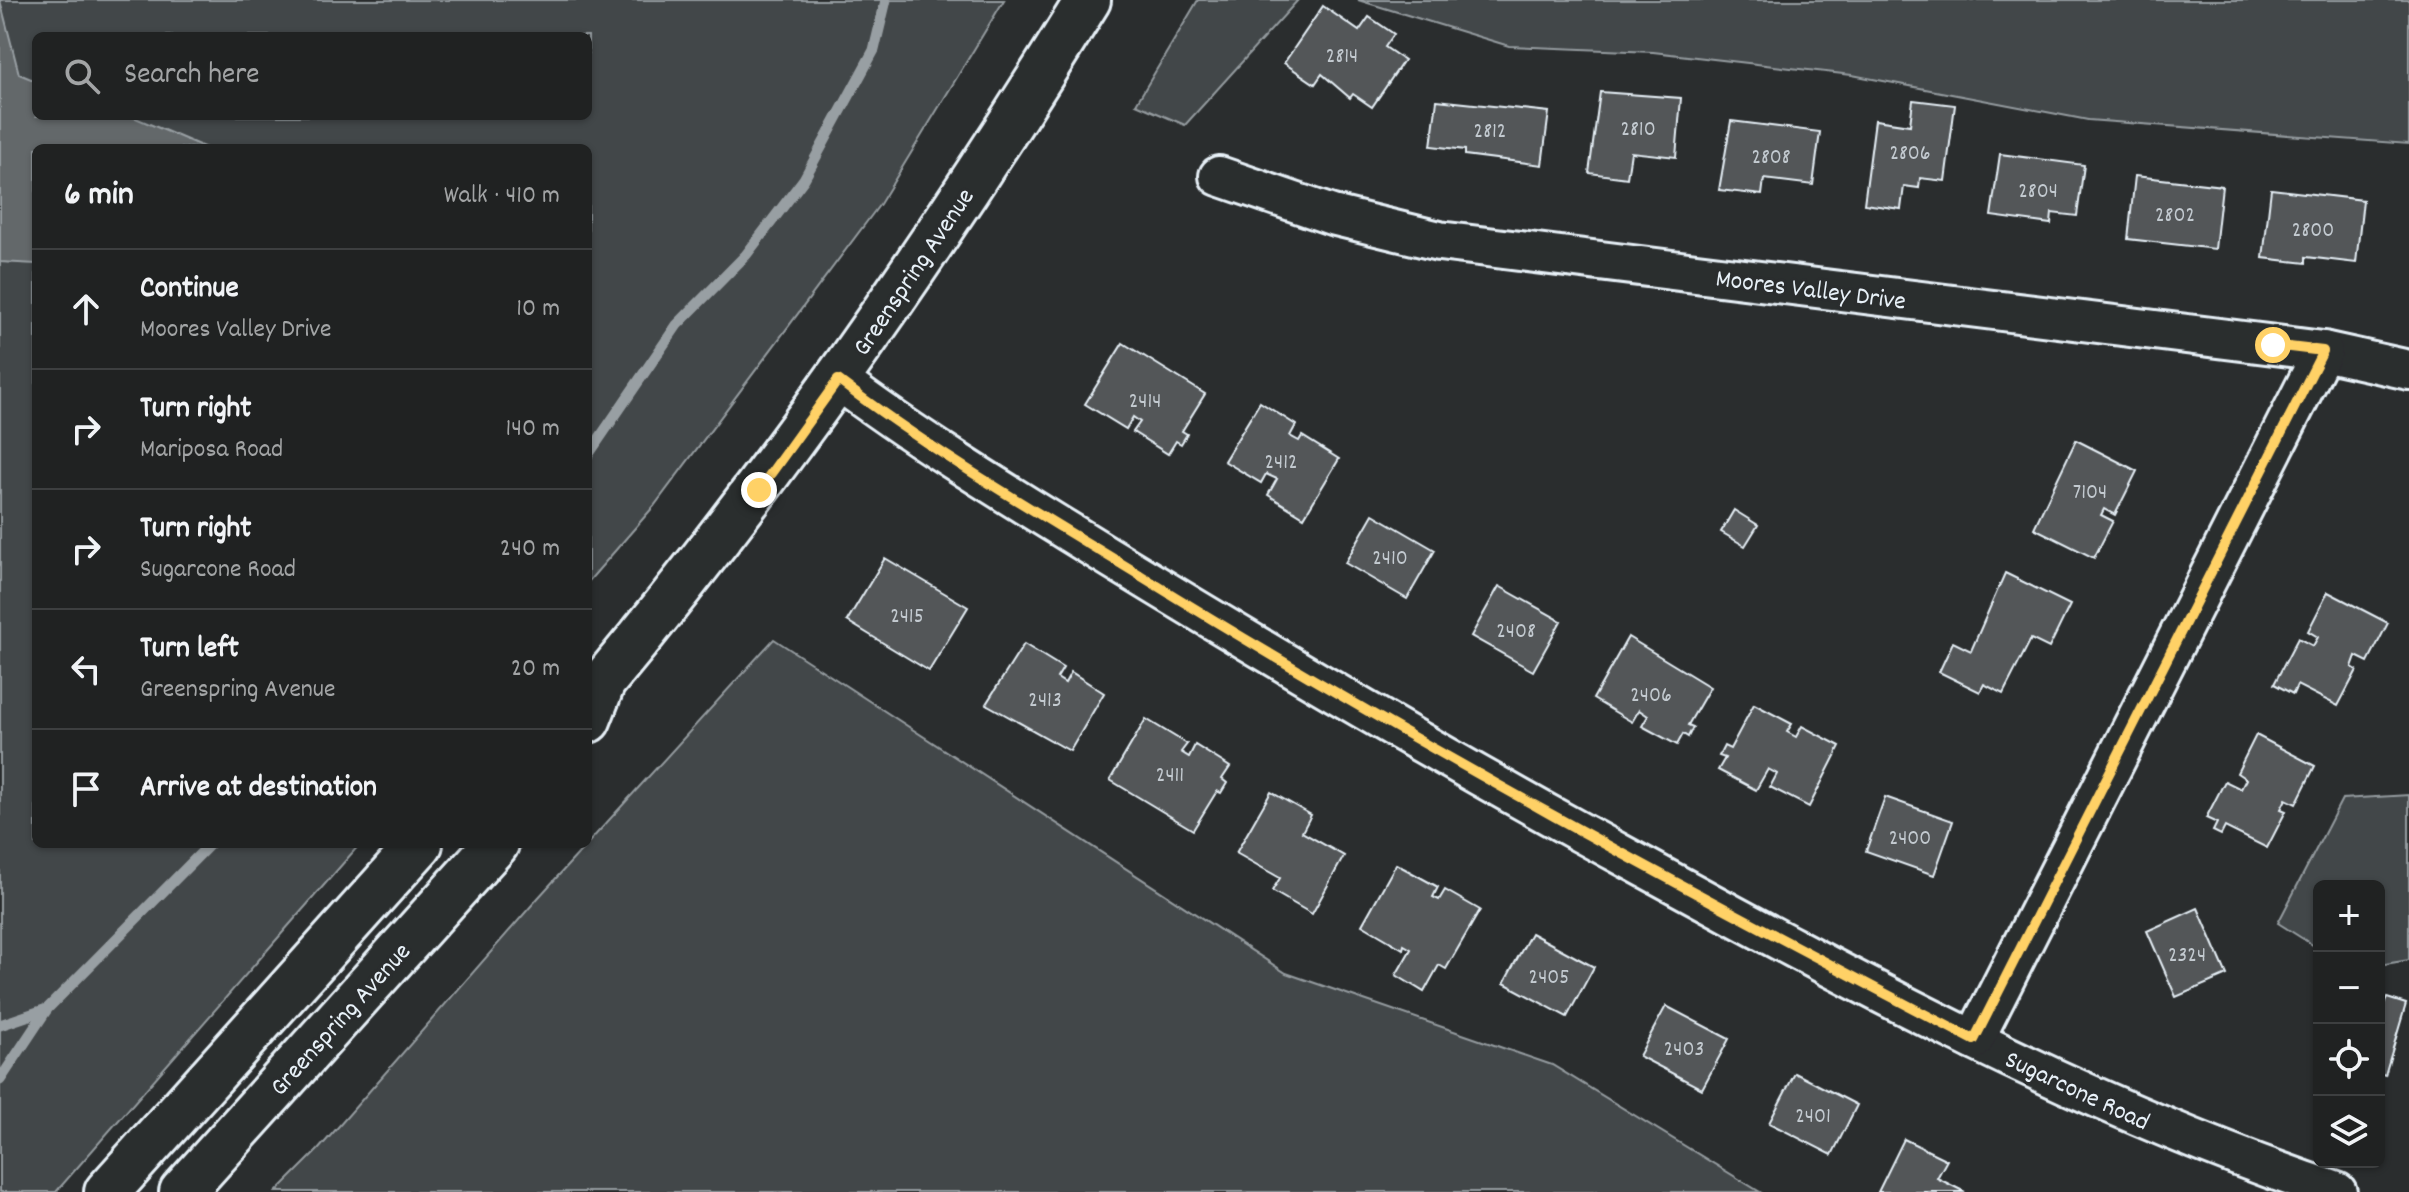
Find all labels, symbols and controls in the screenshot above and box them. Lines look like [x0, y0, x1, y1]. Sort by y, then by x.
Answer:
search box [32, 32, 592, 120]
house number: 2814 [1326, 42, 1358, 73]
icon: search [60, 54, 104, 98]
text: Search here [124, 55, 260, 98]
house number: 2810 [1620, 115, 1656, 146]
house number: 2812 [1474, 117, 1506, 148]
house number: 2806 [1889, 139, 1931, 170]
house number: 2808 [1751, 143, 1791, 174]
text: 6 min [64, 172, 134, 221]
house number: 2804 [2018, 177, 2058, 208]
text: Walk · 410 m [444, 178, 560, 215]
street label: Greenspring Avenue [845, 182, 985, 364]
house number: 2802 [2155, 201, 2195, 232]
house number: 2800 [2292, 216, 2334, 247]
street label: Moores Valley Drive [1713, 261, 1908, 322]
text: Continue [140, 269, 239, 312]
icon: ahead [64, 287, 108, 331]
text: 10 m [516, 291, 560, 328]
text: Moores Valley Drive [140, 312, 331, 349]
route start [2255, 327, 2291, 363]
house number: 2414 [1129, 387, 1161, 418]
text: Turn right [140, 389, 251, 432]
icon: right [64, 407, 108, 451]
text: 140 m [506, 411, 560, 448]
text: Mariposa Road [140, 432, 283, 469]
house number: 2412 [1264, 448, 1298, 479]
route end [741, 472, 777, 508]
house number: 7104 [2073, 478, 2107, 509]
text: Turn right [140, 509, 251, 552]
icon: right [64, 527, 108, 571]
text: 240 m [500, 531, 560, 568]
house number: 2410 [1372, 544, 1408, 575]
text: Sugarcone Road [140, 552, 296, 589]
house number: 2415 [890, 602, 924, 633]
house number: 2408 [1496, 617, 1536, 648]
text: Turn left [140, 629, 239, 672]
icon: left [64, 647, 108, 691]
text: 20 m [511, 651, 560, 688]
text: Greenspring Avenue [140, 672, 336, 709]
house number: 2406 [1630, 681, 1672, 712]
house number: 2413 [1028, 686, 1062, 717]
house number: 2411 [1156, 761, 1184, 792]
icon: arrive [64, 767, 108, 811]
text: Arrive at destination [140, 768, 377, 811]
house number: 2400 [1889, 824, 1931, 855]
map controls [2313, 880, 2385, 1168]
button: + [2313, 880, 2385, 952]
street label: Greenspring Avenue [262, 935, 421, 1105]
house number: 2324 [2168, 941, 2206, 972]
button: − [2313, 952, 2385, 1024]
house number: 2405 [1529, 963, 1569, 994]
button: locate [2313, 1024, 2385, 1096]
house number: 2403 [1664, 1035, 1704, 1066]
street label: Sugarcone Road [1998, 1042, 2155, 1142]
button: layers [2313, 1096, 2385, 1168]
house number: 2401 [1795, 1102, 1831, 1133]

